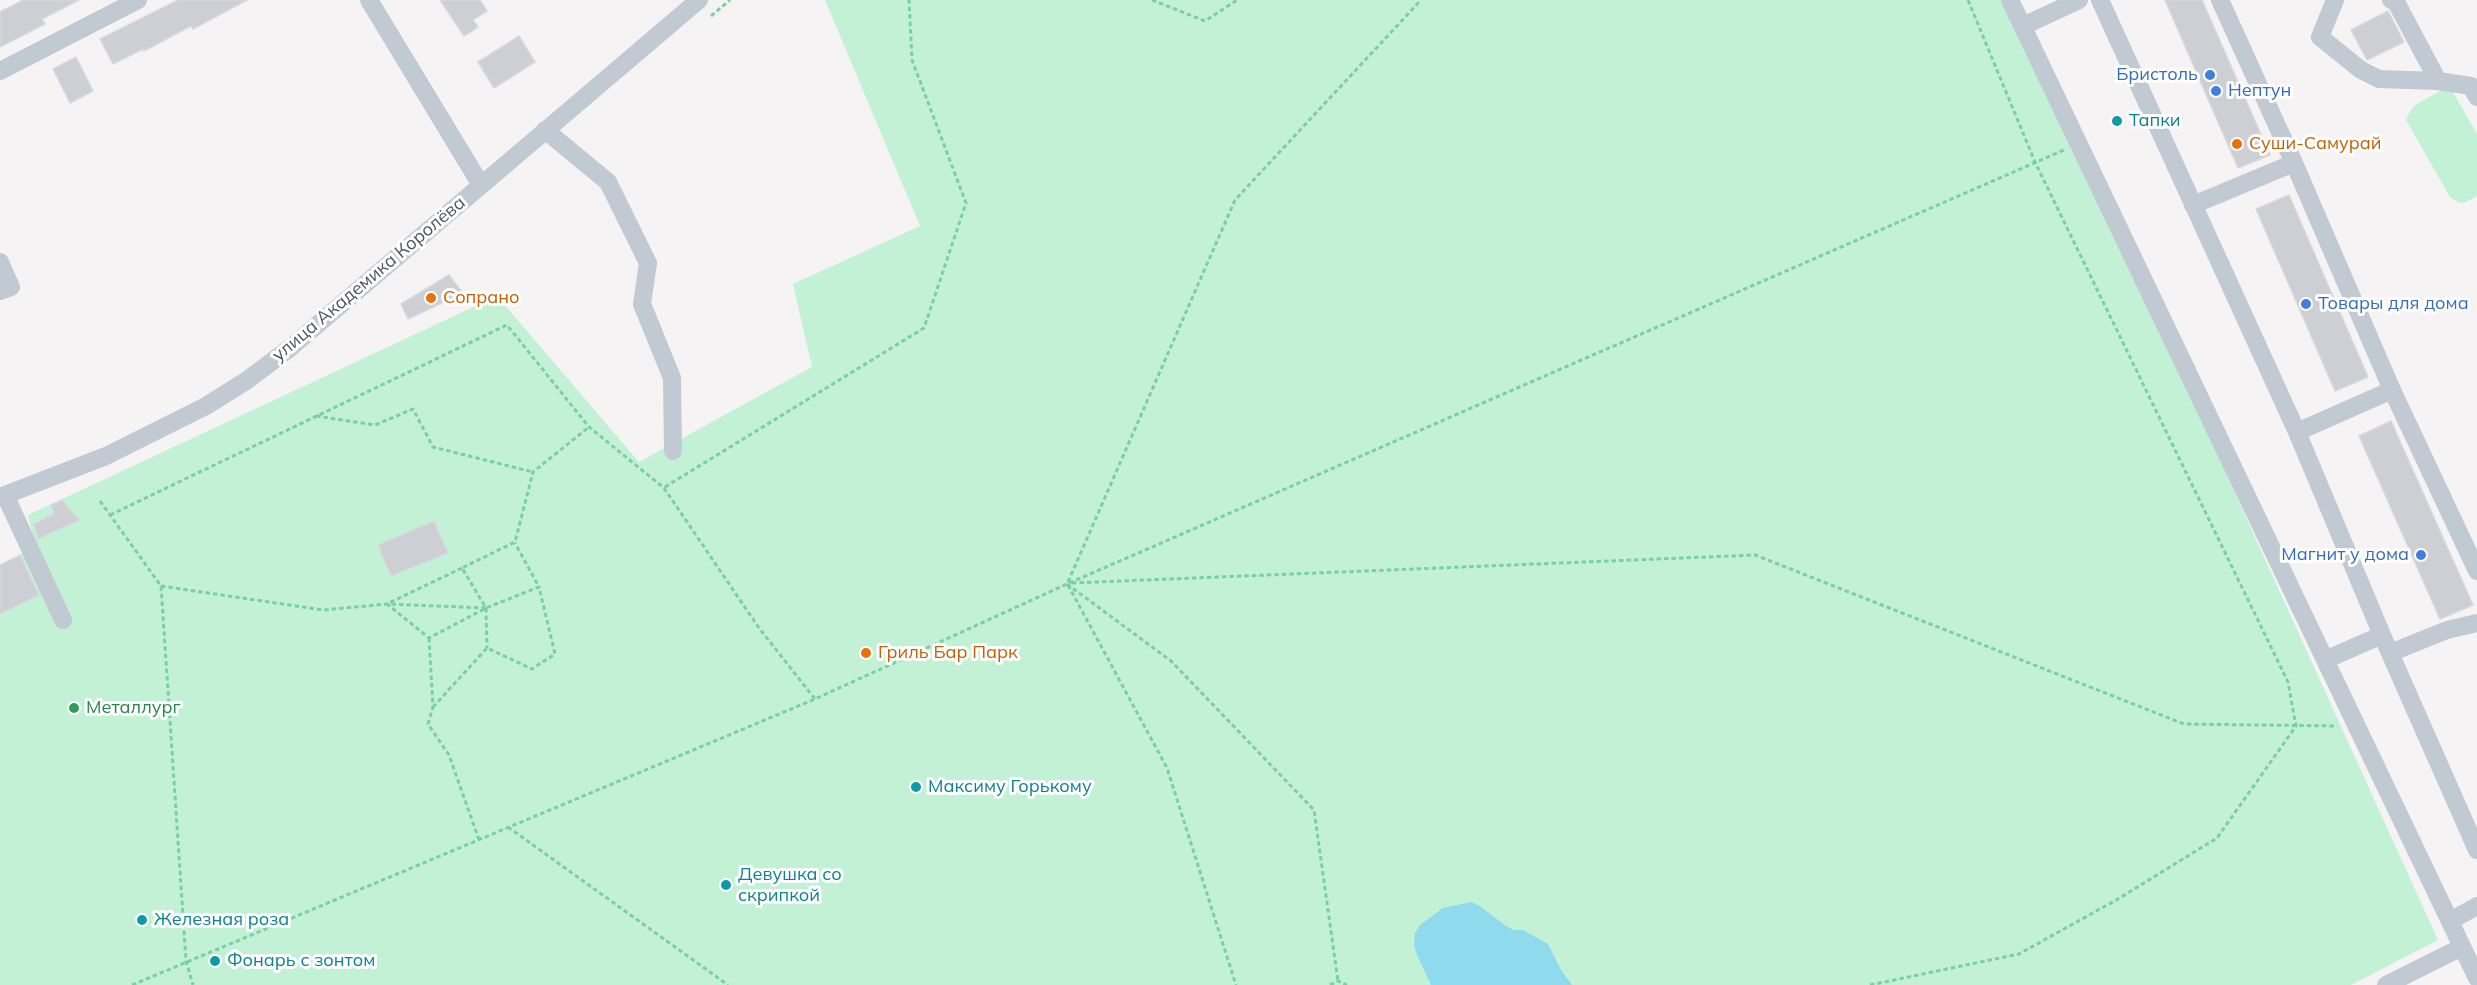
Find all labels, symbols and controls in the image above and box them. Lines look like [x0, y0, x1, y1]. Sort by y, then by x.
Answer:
place label: Бристоль [2116, 64, 2198, 86]
marker: Бристоль [2203, 68, 2217, 82]
place label: Нептун [2228, 80, 2291, 102]
marker: Нептун [2209, 84, 2223, 98]
place label: Тапки [2129, 110, 2181, 132]
marker: Тапки [2110, 114, 2124, 128]
place label: Суши-Самурай [2249, 133, 2381, 155]
marker: Суши-Самурай [2230, 137, 2244, 151]
street label: улица Академика Королёва [268, 192, 470, 366]
place label: Сопрано [443, 287, 519, 309]
marker: Сопрано [424, 291, 438, 305]
place label: Товары для дома [2318, 293, 2469, 315]
marker: Товары для дома [2299, 297, 2313, 311]
place label: Магнит у дома [2281, 544, 2409, 566]
marker: Магнит у дома [2414, 548, 2428, 562]
place label: Гриль Бар Парк [878, 642, 1018, 664]
marker: Гриль Бар Парк [859, 646, 873, 660]
place label: Металлург [86, 697, 180, 719]
marker: Металлург [67, 701, 81, 715]
place label: Максиму Горькому [928, 776, 1092, 798]
marker: Максиму Горькому [909, 780, 923, 794]
place label: Девушка со скрипкой [738, 864, 842, 906]
marker: Девушка со скрипкой [719, 878, 733, 892]
place label: Железная роза [154, 909, 289, 931]
marker: Железная роза [135, 913, 149, 927]
place label: Фонарь с зонтом [227, 950, 375, 972]
marker: Фонарь с зонтом [208, 954, 222, 968]

